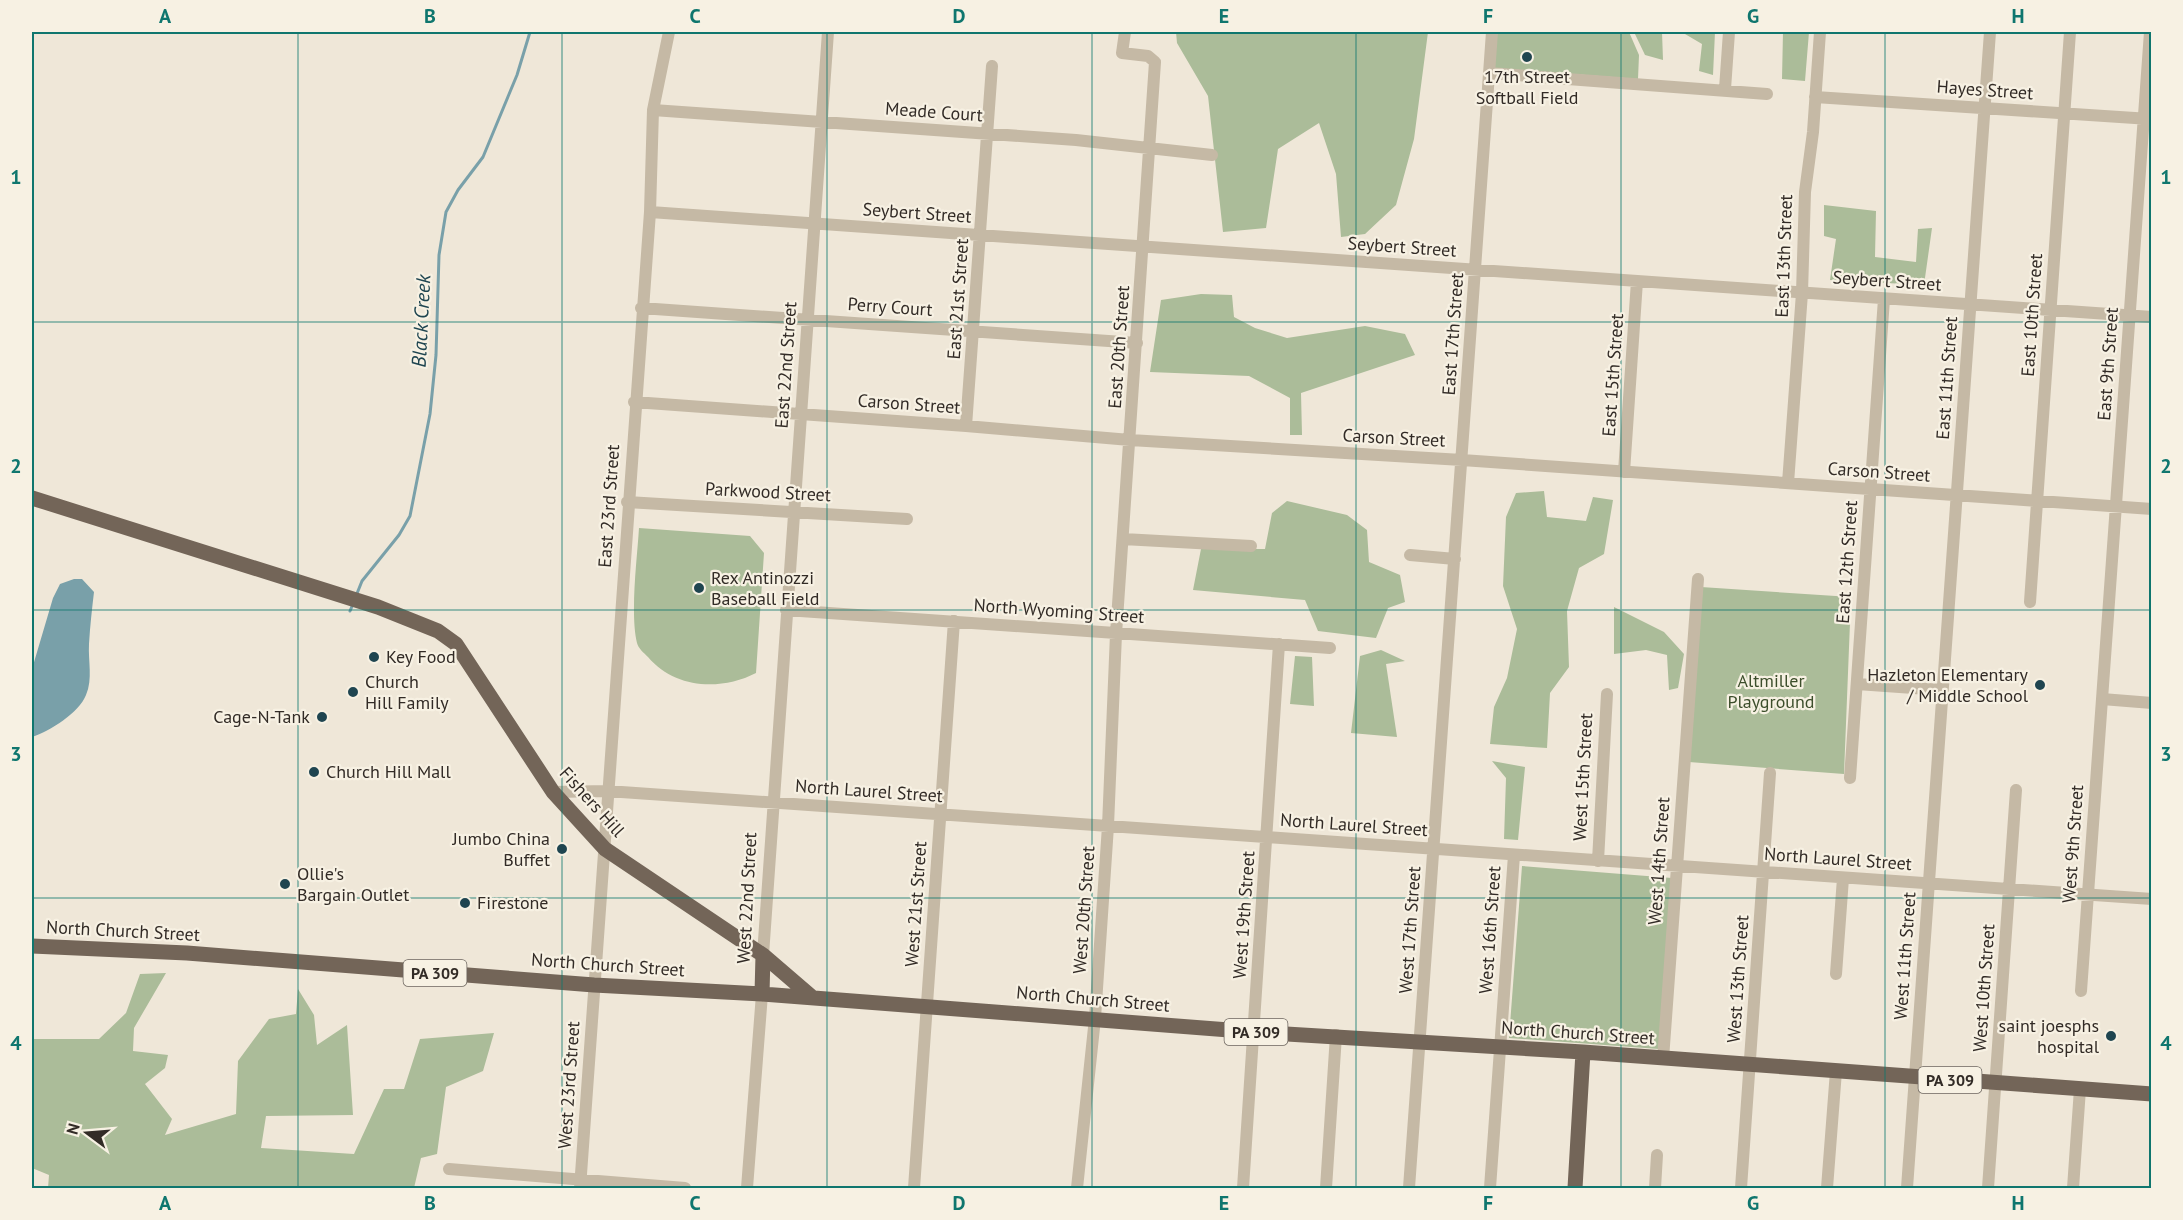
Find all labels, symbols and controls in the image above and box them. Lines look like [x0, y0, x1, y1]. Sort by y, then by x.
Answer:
text: A [159, 3, 172, 29]
text: B [424, 3, 436, 29]
text: C [689, 3, 701, 29]
text: D [953, 3, 966, 29]
text: E [1219, 3, 1229, 29]
text: F [1483, 3, 1493, 29]
text: G [1747, 3, 1759, 29]
text: H [2011, 3, 2025, 29]
marker: 17th Street Softball Field [1520, 50, 1534, 64]
place label: 17th Street Softball Field [1476, 65, 1578, 109]
street label: Hayes Street [1936, 75, 2034, 104]
street label: Meade Court [884, 97, 984, 126]
text: 1 [10, 164, 22, 190]
text: 1 [2160, 164, 2172, 190]
street label: East 13th Street [1770, 194, 1797, 318]
street label: Seybert Street [862, 197, 972, 228]
street label: Seybert Street [1347, 231, 1457, 262]
street label: East 21st Street [942, 238, 973, 360]
street label: East 10th Street [2016, 253, 2047, 377]
street label: Seybert Street [1832, 265, 1942, 296]
street label: East 17th Street [1437, 272, 1468, 396]
water label: Black Creek [406, 273, 436, 368]
street label: East 20th Street [1103, 285, 1134, 409]
street label: Perry Court [847, 292, 933, 321]
street label: East 22nd Street [770, 301, 801, 429]
street label: East 9th Street [2092, 306, 2123, 421]
street label: East 15th Street [1597, 313, 1628, 437]
street label: East 11th Street [1931, 316, 1962, 440]
street label: Carson Street [857, 388, 961, 419]
street label: Carson Street [1342, 423, 1446, 452]
street label: East 23rd Street [593, 444, 624, 568]
text: 2 [10, 453, 22, 479]
text: 2 [2160, 453, 2172, 479]
street label: Carson Street [1827, 456, 1931, 487]
street label: Parkwood Street [705, 477, 831, 506]
street label: East 12th Street [1831, 500, 1862, 624]
place label: Rex Antinozzi Baseball Field [711, 566, 819, 610]
marker: Rex Antinozzi Baseball Field [692, 581, 706, 595]
street label: North Wyoming Street [973, 593, 1145, 628]
place label: Key Food [386, 645, 456, 668]
marker: Key Food [367, 650, 381, 664]
place label: Hazleton Elementary / Middle School [1867, 663, 2029, 707]
park label: Altmiller Playground [1727, 669, 1815, 713]
place label: Church Hill Family [365, 670, 449, 714]
marker: Hazleton Elementary / Middle School [2033, 678, 2047, 692]
marker: Church Hill Family [346, 685, 360, 699]
place label: Cage-N-Tank [213, 705, 310, 728]
marker: Cage-N-Tank [315, 710, 329, 724]
street label: West 15th Street [1568, 712, 1597, 842]
text: 3 [10, 741, 22, 767]
text: 3 [2160, 741, 2172, 767]
place label: Church Hill Mall [326, 760, 451, 783]
street label: Fishers Hill [555, 762, 630, 842]
marker: Church Hill Mall [307, 765, 321, 779]
street label: North Laurel Street [794, 774, 944, 807]
street label: West 9th Street [2057, 784, 2088, 904]
street label: West 14th Street [1643, 796, 1674, 926]
street label: North Laurel Street [1279, 808, 1429, 841]
place label: Jumbo China Buffet [452, 827, 550, 871]
street label: West 22nd Street [732, 832, 761, 964]
street label: West 21st Street [900, 840, 931, 968]
marker: Jumbo China Buffet [555, 842, 569, 856]
street label: North Laurel Street [1763, 842, 1913, 875]
street label: West 20th Street [1068, 845, 1099, 975]
street label: West 19th Street [1228, 850, 1259, 980]
place label: Ollie's Bargain Outlet [297, 862, 409, 906]
street label: West 17th Street [1394, 865, 1425, 994]
street label: West 16th Street [1474, 865, 1505, 995]
marker: Ollie's Bargain Outlet [278, 877, 292, 891]
place label: Firestone [477, 891, 549, 914]
street label: West 11th Street [1889, 891, 1920, 1021]
marker: Firestone [458, 896, 472, 910]
street label: West 13th Street [1722, 914, 1753, 1044]
street label: North Church Street [46, 915, 200, 946]
street label: West 10th Street [1968, 923, 1999, 1053]
street label: North Church Street [530, 948, 686, 981]
road number: PA 309 [404, 960, 466, 986]
street label: North Church Street [1015, 980, 1171, 1017]
place label: saint joesphs hospital [1999, 1014, 2100, 1058]
street label: North Church Street [1500, 1016, 1656, 1049]
road number: PA 309 [1224, 1019, 1288, 1045]
street label: West 23rd Street [553, 1020, 584, 1150]
marker: saint joesphs hospital [2104, 1029, 2118, 1043]
text: 4 [10, 1030, 22, 1056]
text: 4 [2160, 1030, 2172, 1056]
road number: PA 309 [1918, 1067, 1982, 1093]
north arrow [57, 1103, 117, 1163]
text: N [62, 1121, 84, 1137]
text: A [159, 1190, 172, 1216]
text: B [424, 1190, 436, 1216]
text: C [689, 1190, 701, 1216]
text: D [953, 1190, 966, 1216]
text: E [1219, 1190, 1229, 1216]
text: F [1483, 1190, 1493, 1216]
text: G [1747, 1190, 1759, 1216]
text: H [2011, 1190, 2025, 1216]

